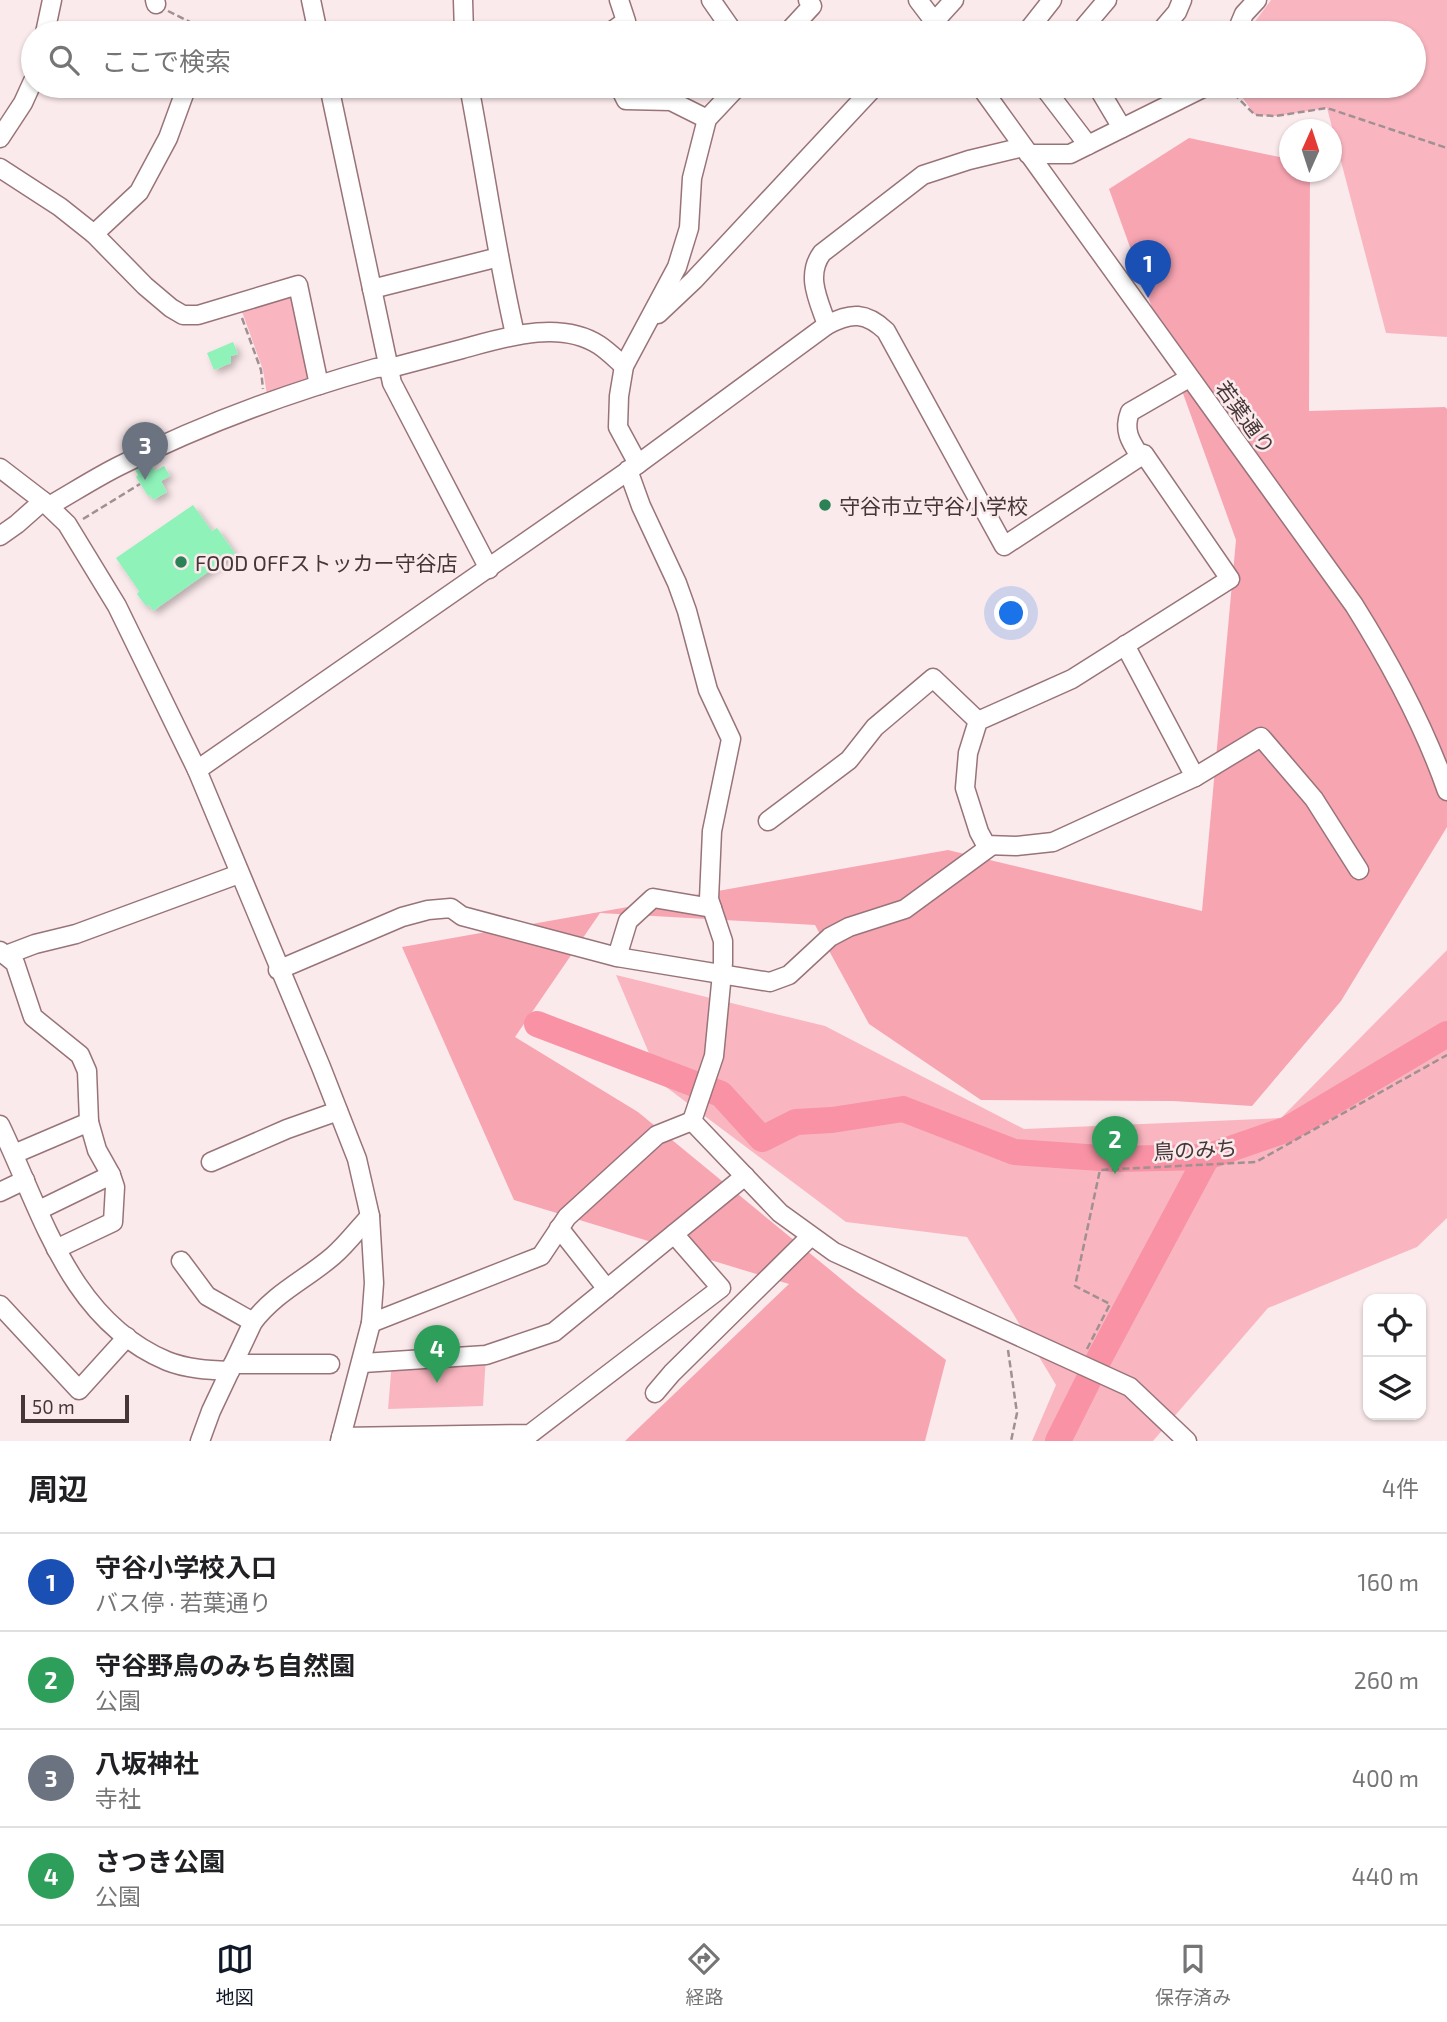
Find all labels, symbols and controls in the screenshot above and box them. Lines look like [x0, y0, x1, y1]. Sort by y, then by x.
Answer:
search box [21, 21, 1426, 98]
icon: search [45, 41, 83, 79]
text: ここで検索 [101, 45, 231, 76]
north arrow [1279, 119, 1342, 182]
pin: 1 [1125, 240, 1171, 298]
street label: 若葉通り [1211, 376, 1281, 458]
pin: 3 [122, 422, 168, 480]
place label: 守谷市立守谷小学校 [839, 493, 1028, 518]
marker: 守谷市立守谷小学校 [817, 497, 833, 513]
place label: FOOD OFFストッカー守谷店 [195, 550, 458, 575]
marker: FOOD OFFストッカー守谷店 [173, 554, 189, 570]
your location [994, 596, 1028, 630]
pin: 2 [1092, 1116, 1138, 1174]
street label: 鳥のみち [1152, 1134, 1238, 1164]
map controls [1363, 1294, 1426, 1420]
button: locate [1363, 1294, 1426, 1357]
pin: 4 [414, 1325, 460, 1383]
button: layers [1363, 1357, 1426, 1420]
scale bar [21, 1392, 130, 1424]
text: 50 m [32, 1395, 75, 1418]
text: 周辺 [28, 1470, 88, 1506]
text: 4件 [1382, 1474, 1419, 1502]
text: 守谷小学校入口 [95, 1551, 277, 1582]
text: 1 [46, 1568, 56, 1596]
text: 160 m [1358, 1568, 1419, 1596]
text: バス停 · 若葉通り [95, 1588, 272, 1616]
text: 守谷野鳥のみち自然園 [95, 1649, 355, 1680]
text: 2 [44, 1666, 58, 1694]
text: 260 m [1354, 1666, 1419, 1694]
text: 公園 [95, 1686, 141, 1714]
text: 八坂神社 [95, 1747, 199, 1778]
text: 3 [44, 1764, 58, 1792]
text: 400 m [1352, 1764, 1419, 1792]
text: 寺社 [95, 1784, 141, 1812]
text: さつき公園 [95, 1845, 225, 1876]
text: 4 [44, 1862, 58, 1890]
text: 440 m [1352, 1862, 1419, 1890]
text: 公園 [95, 1882, 141, 1910]
tab: 地図 [216, 1940, 254, 2009]
tab: 経路 [685, 1940, 723, 2009]
tab: 保存済み [1155, 1940, 1231, 2009]

